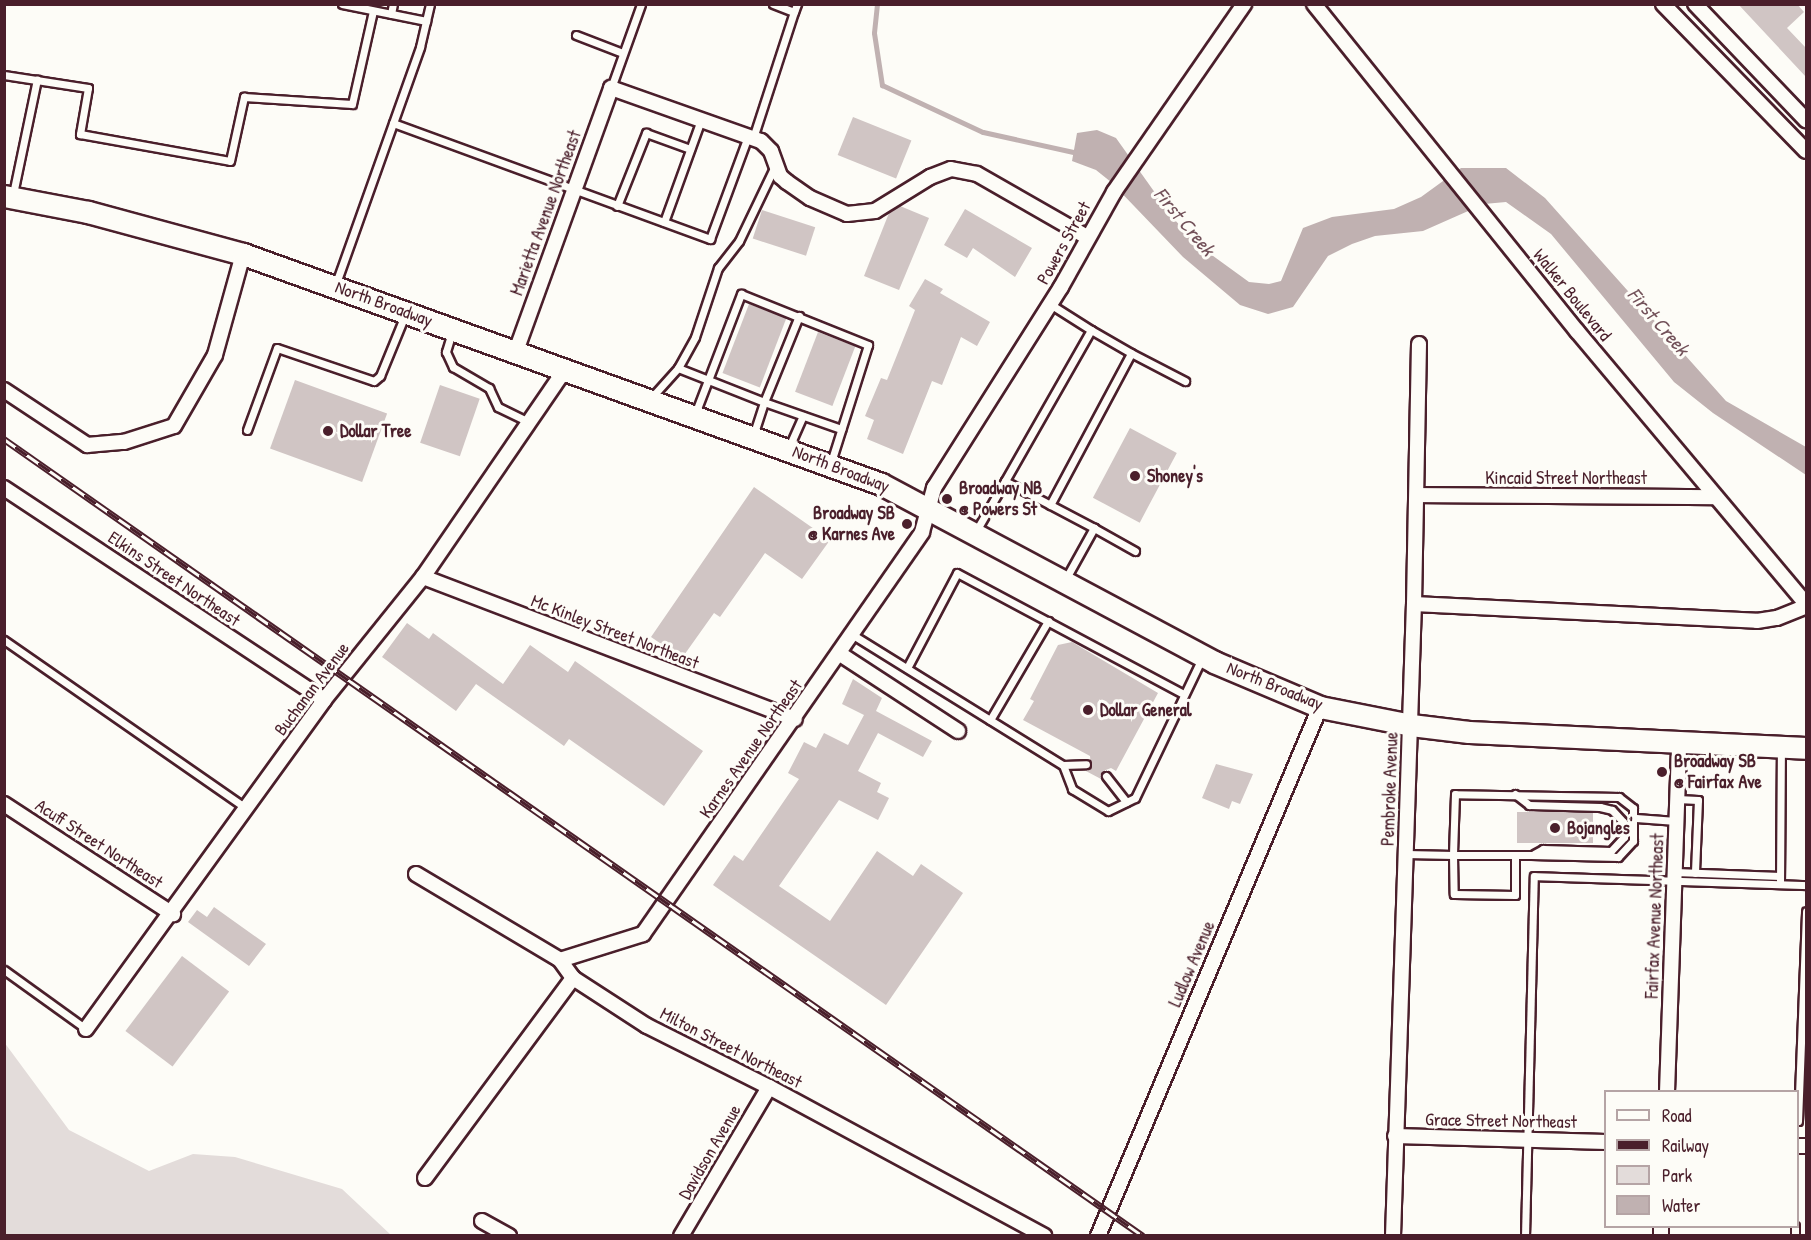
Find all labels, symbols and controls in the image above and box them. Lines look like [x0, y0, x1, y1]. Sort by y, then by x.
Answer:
street label: Marietta Avenue Northeast [506, 127, 586, 299]
water label: First Creek [1150, 182, 1220, 260]
street label: Powers Street [1032, 198, 1096, 288]
street label: Walker Boulevard [1528, 245, 1616, 345]
street label: North Broadway [332, 276, 436, 332]
water label: First Creek [1623, 282, 1695, 360]
place label: Dollar Tree [340, 420, 411, 442]
marker: Dollar Tree [321, 424, 335, 438]
street label: North Broadway [789, 441, 893, 497]
place label: Shoney's [1147, 465, 1203, 487]
street label: Kincaid Street Northeast [1485, 467, 1647, 489]
marker: Shoney's [1128, 469, 1142, 483]
place label: Broadway NB @ Powers St [959, 478, 1042, 520]
marker: Broadway NB @ Powers St [940, 492, 954, 506]
place label: Broadway SB @ Karnes Ave [808, 503, 895, 546]
marker: Broadway SB @ Karnes Ave [900, 517, 914, 531]
street label: Elkins Street Northeast [104, 527, 244, 631]
street label: Mc Kinley Street Northeast [528, 590, 702, 674]
street label: Buchanan Avenue [270, 638, 354, 740]
street label: North Broadway [1224, 657, 1326, 715]
street label: Karnes Avenue Northeast [695, 675, 807, 823]
place label: Dollar General [1100, 699, 1192, 721]
marker: Dollar General [1081, 703, 1095, 717]
street label: Pembroke Avenue [1377, 732, 1403, 846]
place label: Broadway SB @ Fairfax Ave [1674, 751, 1762, 794]
marker: Broadway SB @ Fairfax Ave [1655, 765, 1669, 779]
street label: Acuff Street Northeast [31, 795, 167, 893]
place label: Bojangles' [1567, 817, 1633, 839]
marker: Bojangles' [1548, 821, 1562, 835]
street label: Fairfax Avenue Northeast [1641, 833, 1669, 999]
street label: Ludlow Avenue [1164, 918, 1220, 1010]
street label: Milton Street Northeast [657, 1003, 805, 1093]
legend [1604, 1090, 1799, 1228]
street label: Davidson Avenue [674, 1101, 746, 1203]
text: Road [1662, 1103, 1692, 1128]
street label: Grace Street Northeast [1425, 1109, 1577, 1133]
text: Railway [1662, 1133, 1709, 1158]
text: Park [1662, 1163, 1692, 1188]
text: Water [1662, 1193, 1700, 1218]

